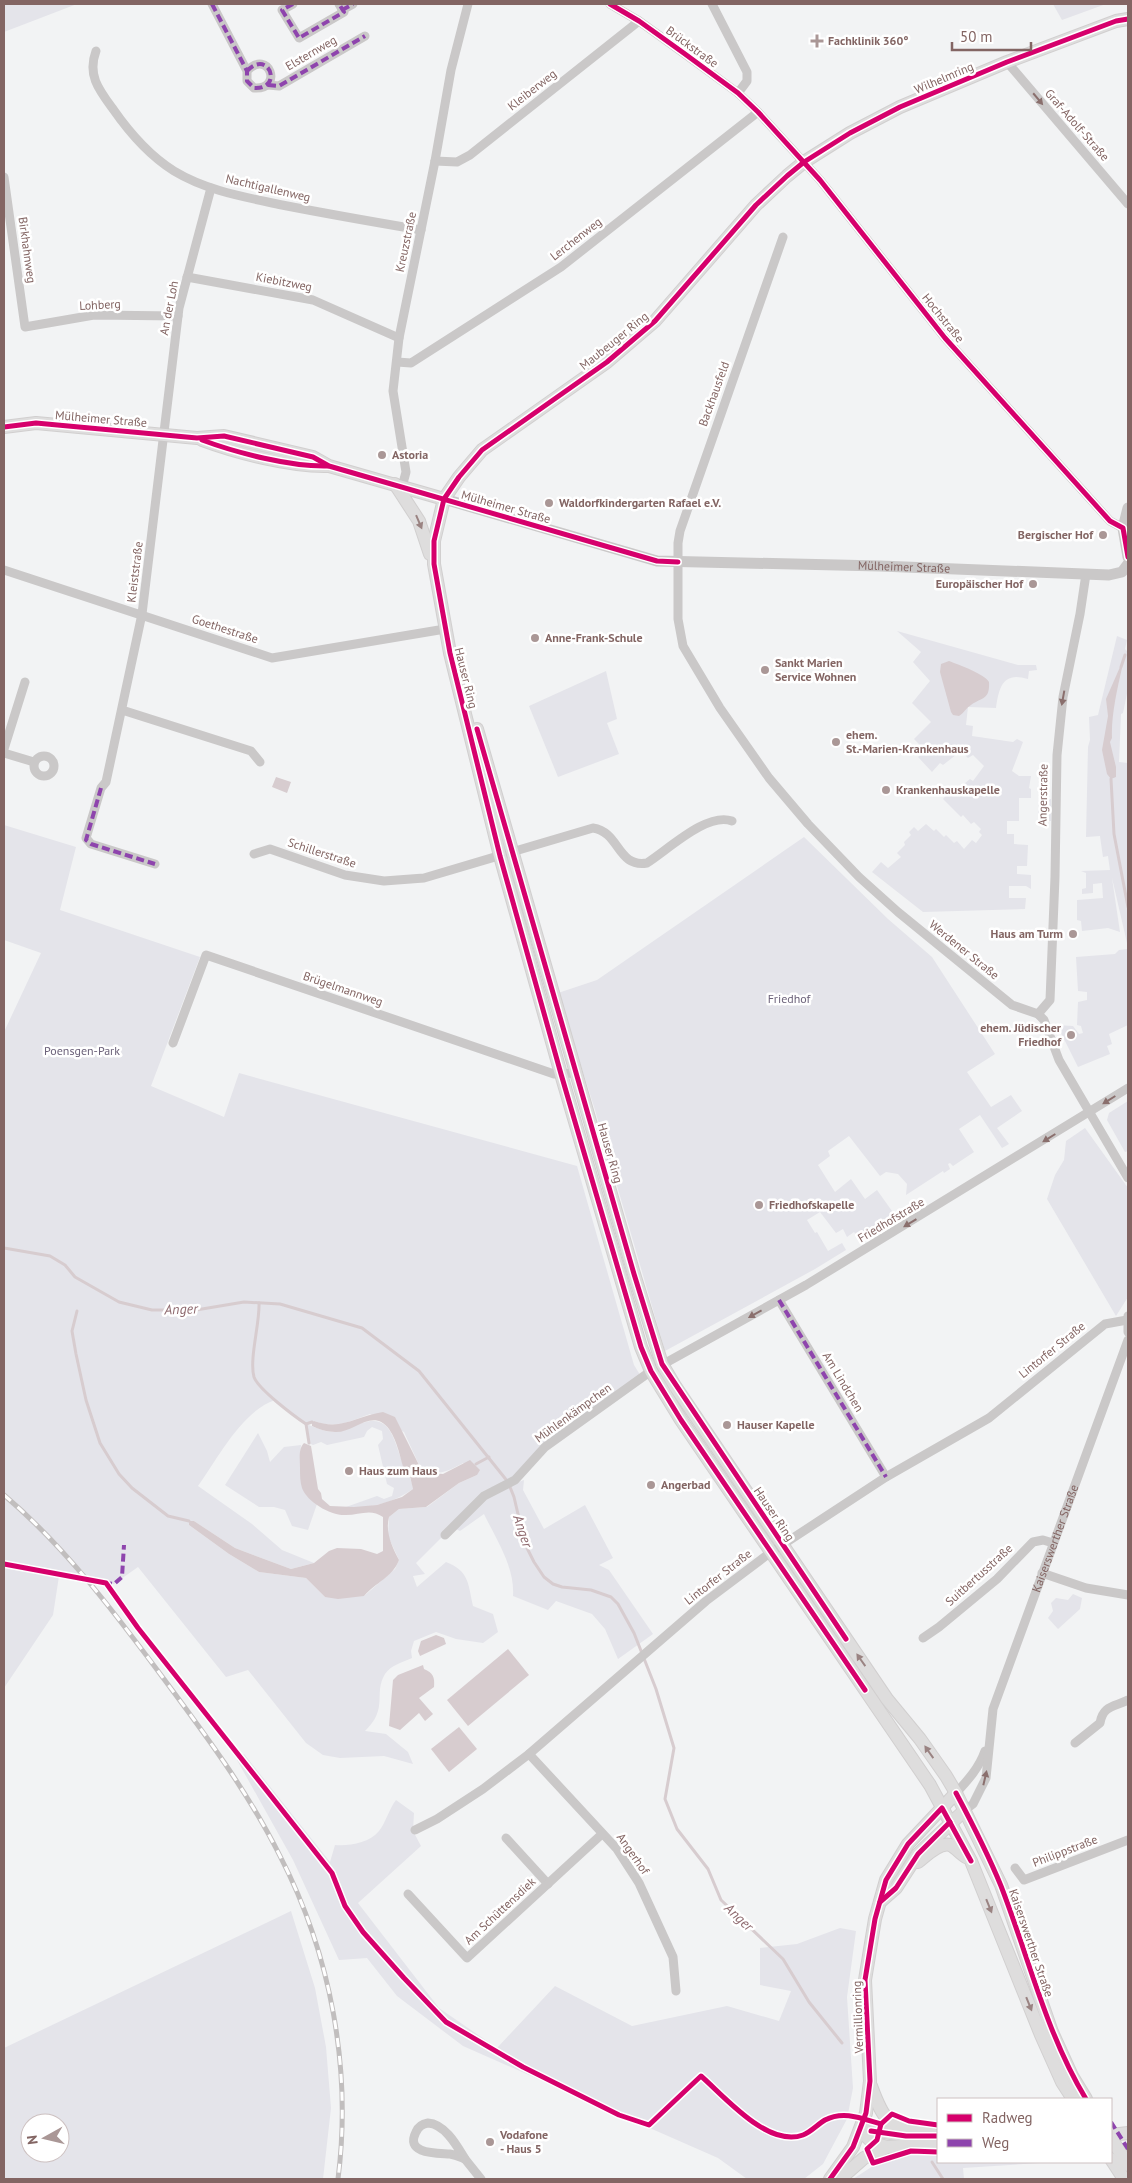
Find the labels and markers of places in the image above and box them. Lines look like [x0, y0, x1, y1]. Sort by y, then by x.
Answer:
place label: Fachklinik 360° [828, 33, 908, 48]
marker: Fachklinik 360° [810, 34, 824, 48]
place label: Astoria [392, 447, 428, 462]
marker: Astoria [376, 449, 388, 461]
place label: Waldorfkindergarten Rafael e.V. [559, 495, 721, 510]
marker: Waldorfkindergarten Rafael e.V. [543, 497, 555, 509]
place label: Bergischer Hof [1018, 527, 1094, 542]
marker: Bergischer Hof [1097, 529, 1109, 541]
place label: Europäischer Hof [936, 576, 1024, 591]
marker: Europäischer Hof [1027, 578, 1039, 590]
place label: Anne-Frank-Schule [545, 630, 643, 645]
marker: Anne-Frank-Schule [529, 632, 541, 644]
place label: Sankt Marien Service Wohnen [775, 655, 856, 684]
marker: Sankt Marien Service Wohnen [759, 664, 771, 676]
place label: ehem. St.-Marien-Krankenhaus [846, 727, 969, 756]
marker: ehem. St.-Marien-Krankenhaus [830, 736, 842, 748]
place label: Krankenhauskapelle [896, 782, 1000, 797]
marker: Krankenhauskapelle [880, 784, 892, 796]
place label: Haus am Turm [991, 926, 1063, 941]
marker: Haus am Turm [1067, 928, 1079, 940]
place label: ehem. Jüdischer Friedhof [980, 1020, 1062, 1049]
marker: ehem. Jüdischer Friedhof [1065, 1029, 1077, 1041]
place label: Friedhofskapelle [769, 1197, 854, 1212]
marker: Friedhofskapelle [753, 1199, 765, 1211]
place label: Hauser Kapelle [737, 1417, 815, 1432]
marker: Hauser Kapelle [721, 1419, 733, 1431]
place label: Haus zum Haus [359, 1463, 437, 1478]
marker: Haus zum Haus [343, 1465, 355, 1477]
place label: Angerbad [661, 1477, 710, 1492]
marker: Angerbad [645, 1479, 657, 1491]
place label: Vodafone - Haus 5 [499, 2127, 548, 2156]
marker: Vodafone - Haus 5 [484, 2136, 496, 2148]

